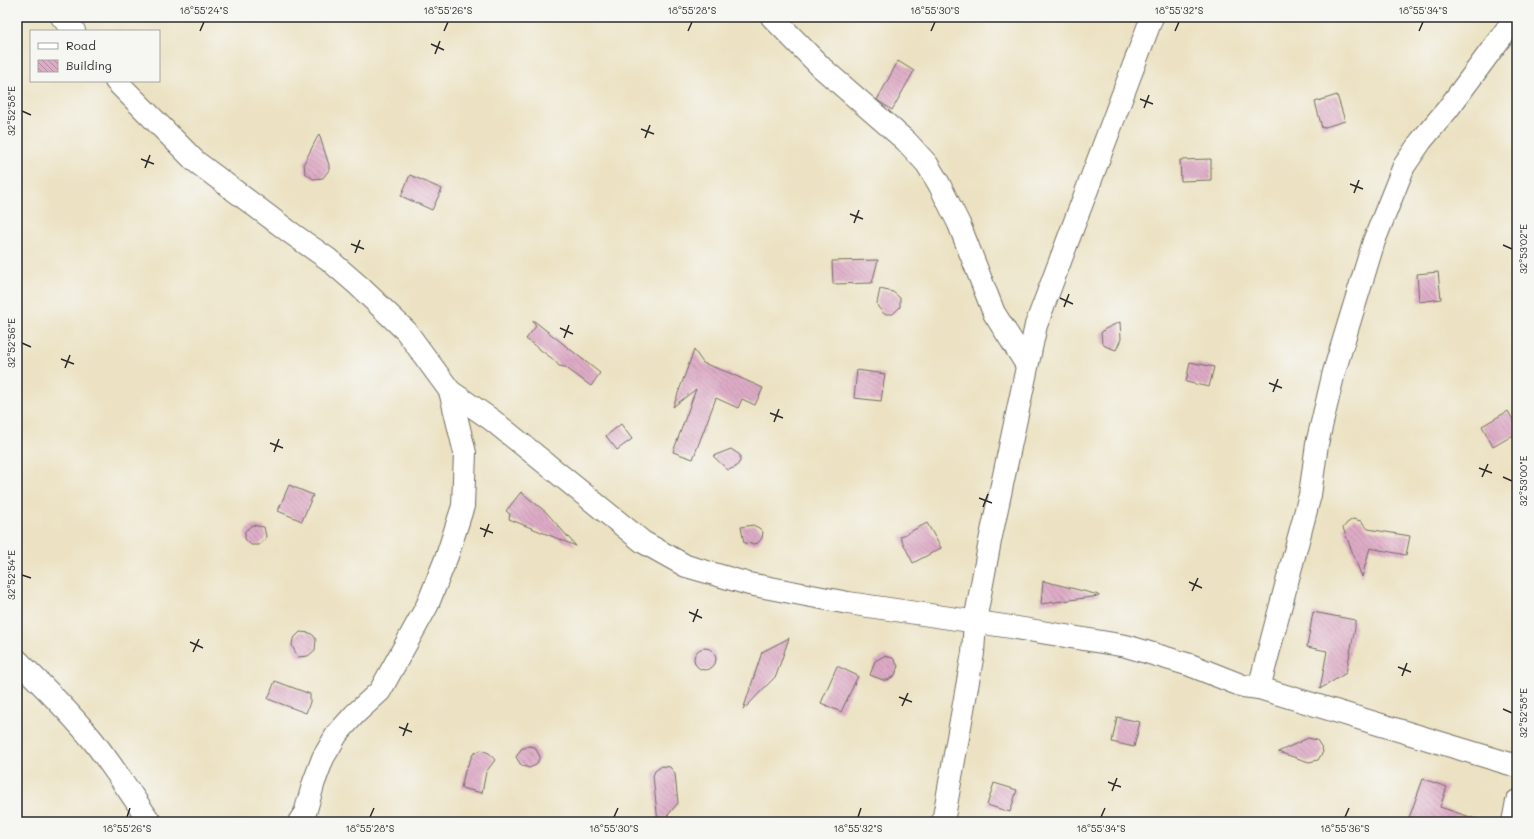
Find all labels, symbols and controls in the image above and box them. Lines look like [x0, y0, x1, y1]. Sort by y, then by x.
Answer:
text: 18°55'24"S [180, 3, 229, 17]
text: 18°55'26"S [423, 3, 473, 17]
text: 18°55'28"S [667, 3, 717, 17]
text: 18°55'30"S [910, 3, 960, 17]
text: 18°55'32"S [1155, 3, 1204, 17]
text: 18°55'34"S [1398, 3, 1448, 17]
legend [30, 30, 160, 82]
text: Road [66, 37, 96, 53]
text: Building [66, 57, 112, 73]
text: 32°52'58"E [4, 86, 18, 136]
text: 32°53'02"E [1516, 224, 1530, 274]
text: 32°52'56"E [4, 318, 18, 368]
text: 32°53'00"E [1516, 455, 1530, 506]
text: 32°52'54"E [4, 550, 18, 600]
text: 32°52'58"E [1516, 688, 1530, 738]
text: 18°55'26"S [102, 821, 152, 835]
text: 18°55'28"S [345, 821, 395, 835]
text: 18°55'30"S [589, 821, 639, 835]
text: 18°55'32"S [834, 821, 883, 835]
text: 18°55'34"S [1076, 821, 1126, 835]
text: 18°55'36"S [1320, 821, 1370, 835]

